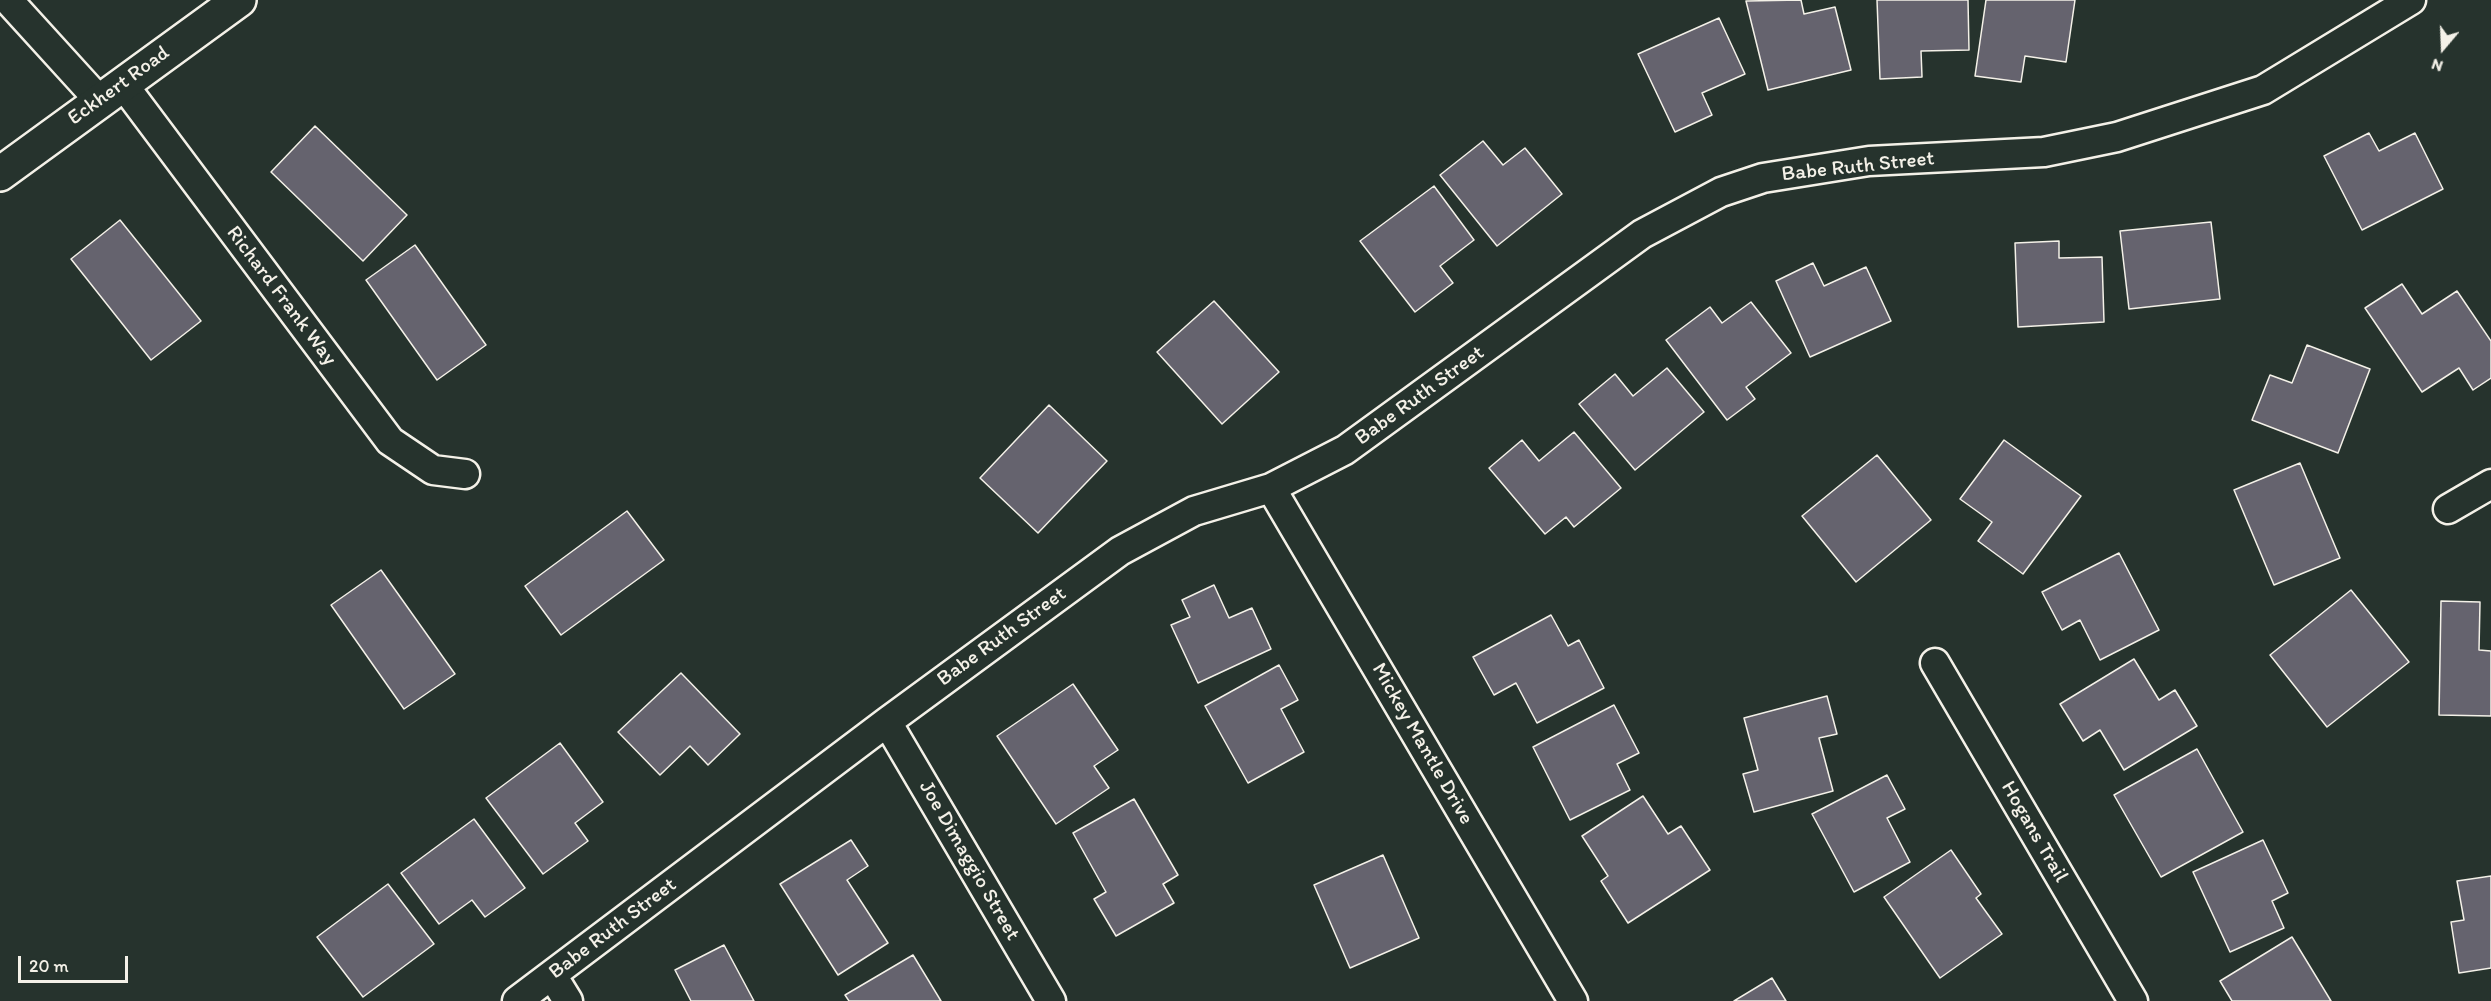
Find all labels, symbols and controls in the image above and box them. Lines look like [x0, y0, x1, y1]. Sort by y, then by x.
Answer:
north arrow [2413, 18, 2473, 78]
street label: Eckhert Road [63, 41, 175, 131]
text: N [2429, 55, 2445, 76]
street label: Babe Ruth Street [1780, 146, 1936, 188]
street label: Richard Frank Way [220, 221, 342, 371]
street label: Babe Ruth Street [1351, 341, 1489, 451]
street label: Babe Ruth Street [933, 582, 1071, 692]
street label: Mickey Mantle Drive [1366, 659, 1478, 829]
street label: Joe Dimaggio Street [913, 777, 1025, 945]
street label: Hogans Trail [1995, 777, 2073, 887]
street label: Babe Ruth Street [544, 873, 682, 985]
scale bar [21, 944, 130, 982]
text: 20 m [29, 955, 69, 977]

